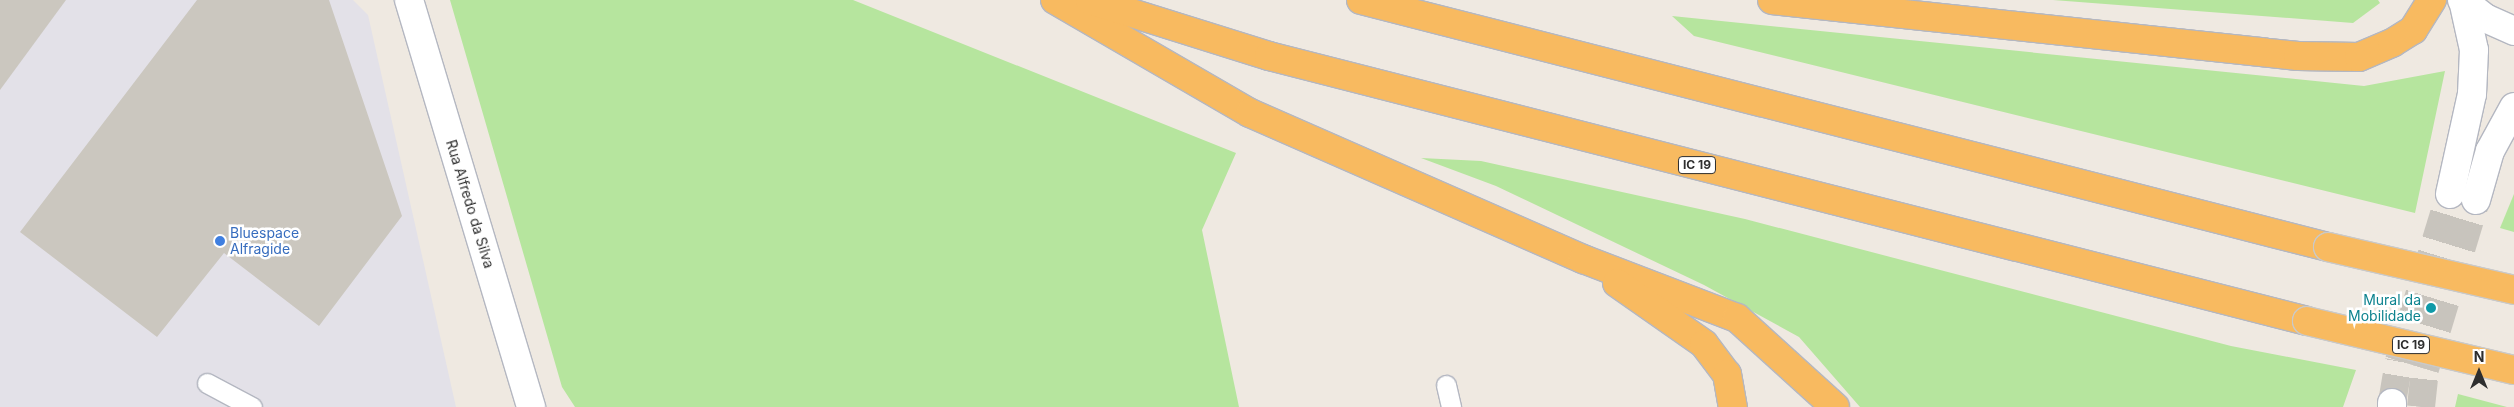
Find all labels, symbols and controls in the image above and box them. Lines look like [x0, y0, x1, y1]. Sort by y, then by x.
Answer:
street label: Rua Alfredo da Silva [442, 138, 498, 270]
road number: IC 19 [1677, 156, 1717, 174]
place label: Bluespace Alfragide [230, 225, 299, 258]
marker: Bluespace Alfragide [214, 235, 226, 247]
place label: Mural da Mobilidade [2348, 292, 2421, 324]
marker: Mural da Mobilidade [2425, 302, 2437, 314]
road number: IC 19 [2391, 336, 2431, 354]
north arrow [2454, 347, 2504, 397]
text: N [2474, 348, 2484, 365]

